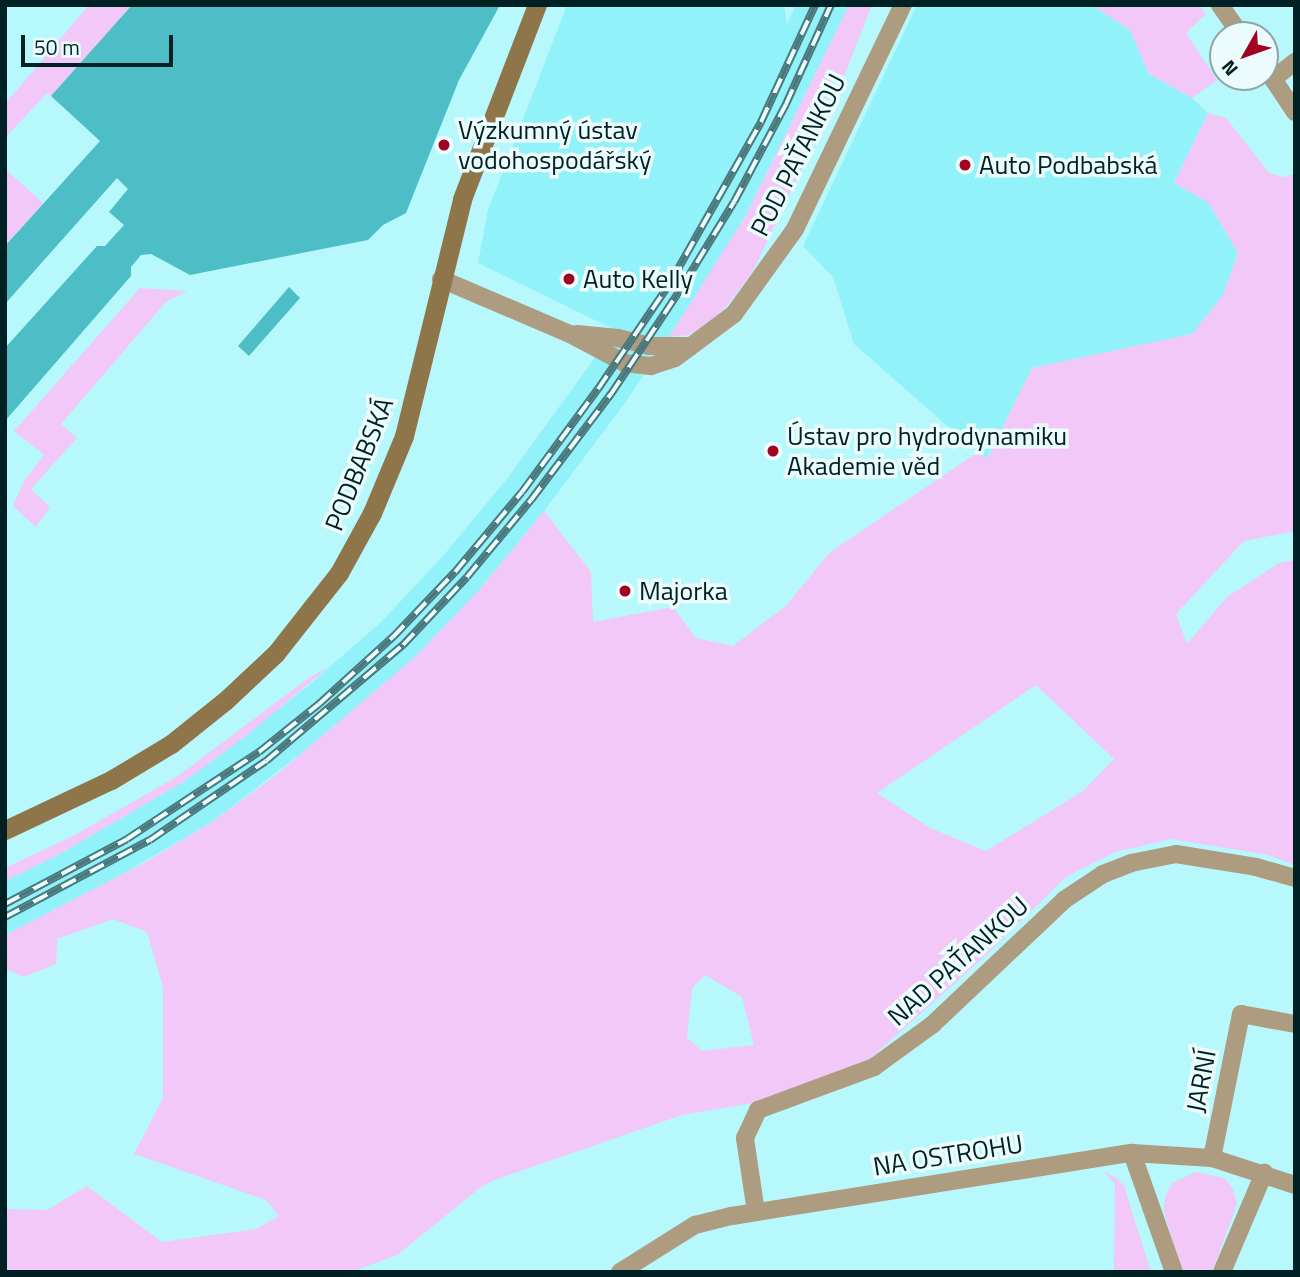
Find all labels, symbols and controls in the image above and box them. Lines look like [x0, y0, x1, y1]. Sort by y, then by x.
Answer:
scale bar [24, 21, 177, 65]
north arrow [1209, 21, 1279, 91]
text: 50 m [34, 31, 80, 63]
text: N [1214, 54, 1244, 83]
street label: POD PAŤANKOU [744, 69, 852, 241]
place label: Výzkumný ústav vodohospodářský [458, 114, 652, 176]
marker: Výzkumný ústav vodohospodářský [436, 137, 452, 153]
place label: Auto Podbabská [979, 149, 1158, 181]
marker: Auto Podbabská [957, 157, 973, 173]
place label: Auto Kelly [583, 263, 693, 295]
marker: Auto Kelly [561, 271, 577, 287]
street label: PODBABSKÁ [318, 393, 400, 535]
place label: Ústav pro hydrodynamiku Akademie věd [787, 420, 1067, 481]
marker: Ústav pro hydrodynamiku Akademie věd [765, 443, 781, 459]
place label: Majorka [639, 575, 728, 607]
marker: Majorka [617, 583, 633, 599]
street label: NAD PAŤANKOU [881, 890, 1035, 1032]
street label: JARNÍ [1180, 1047, 1222, 1115]
street label: NA OSTROHU [871, 1128, 1025, 1182]

